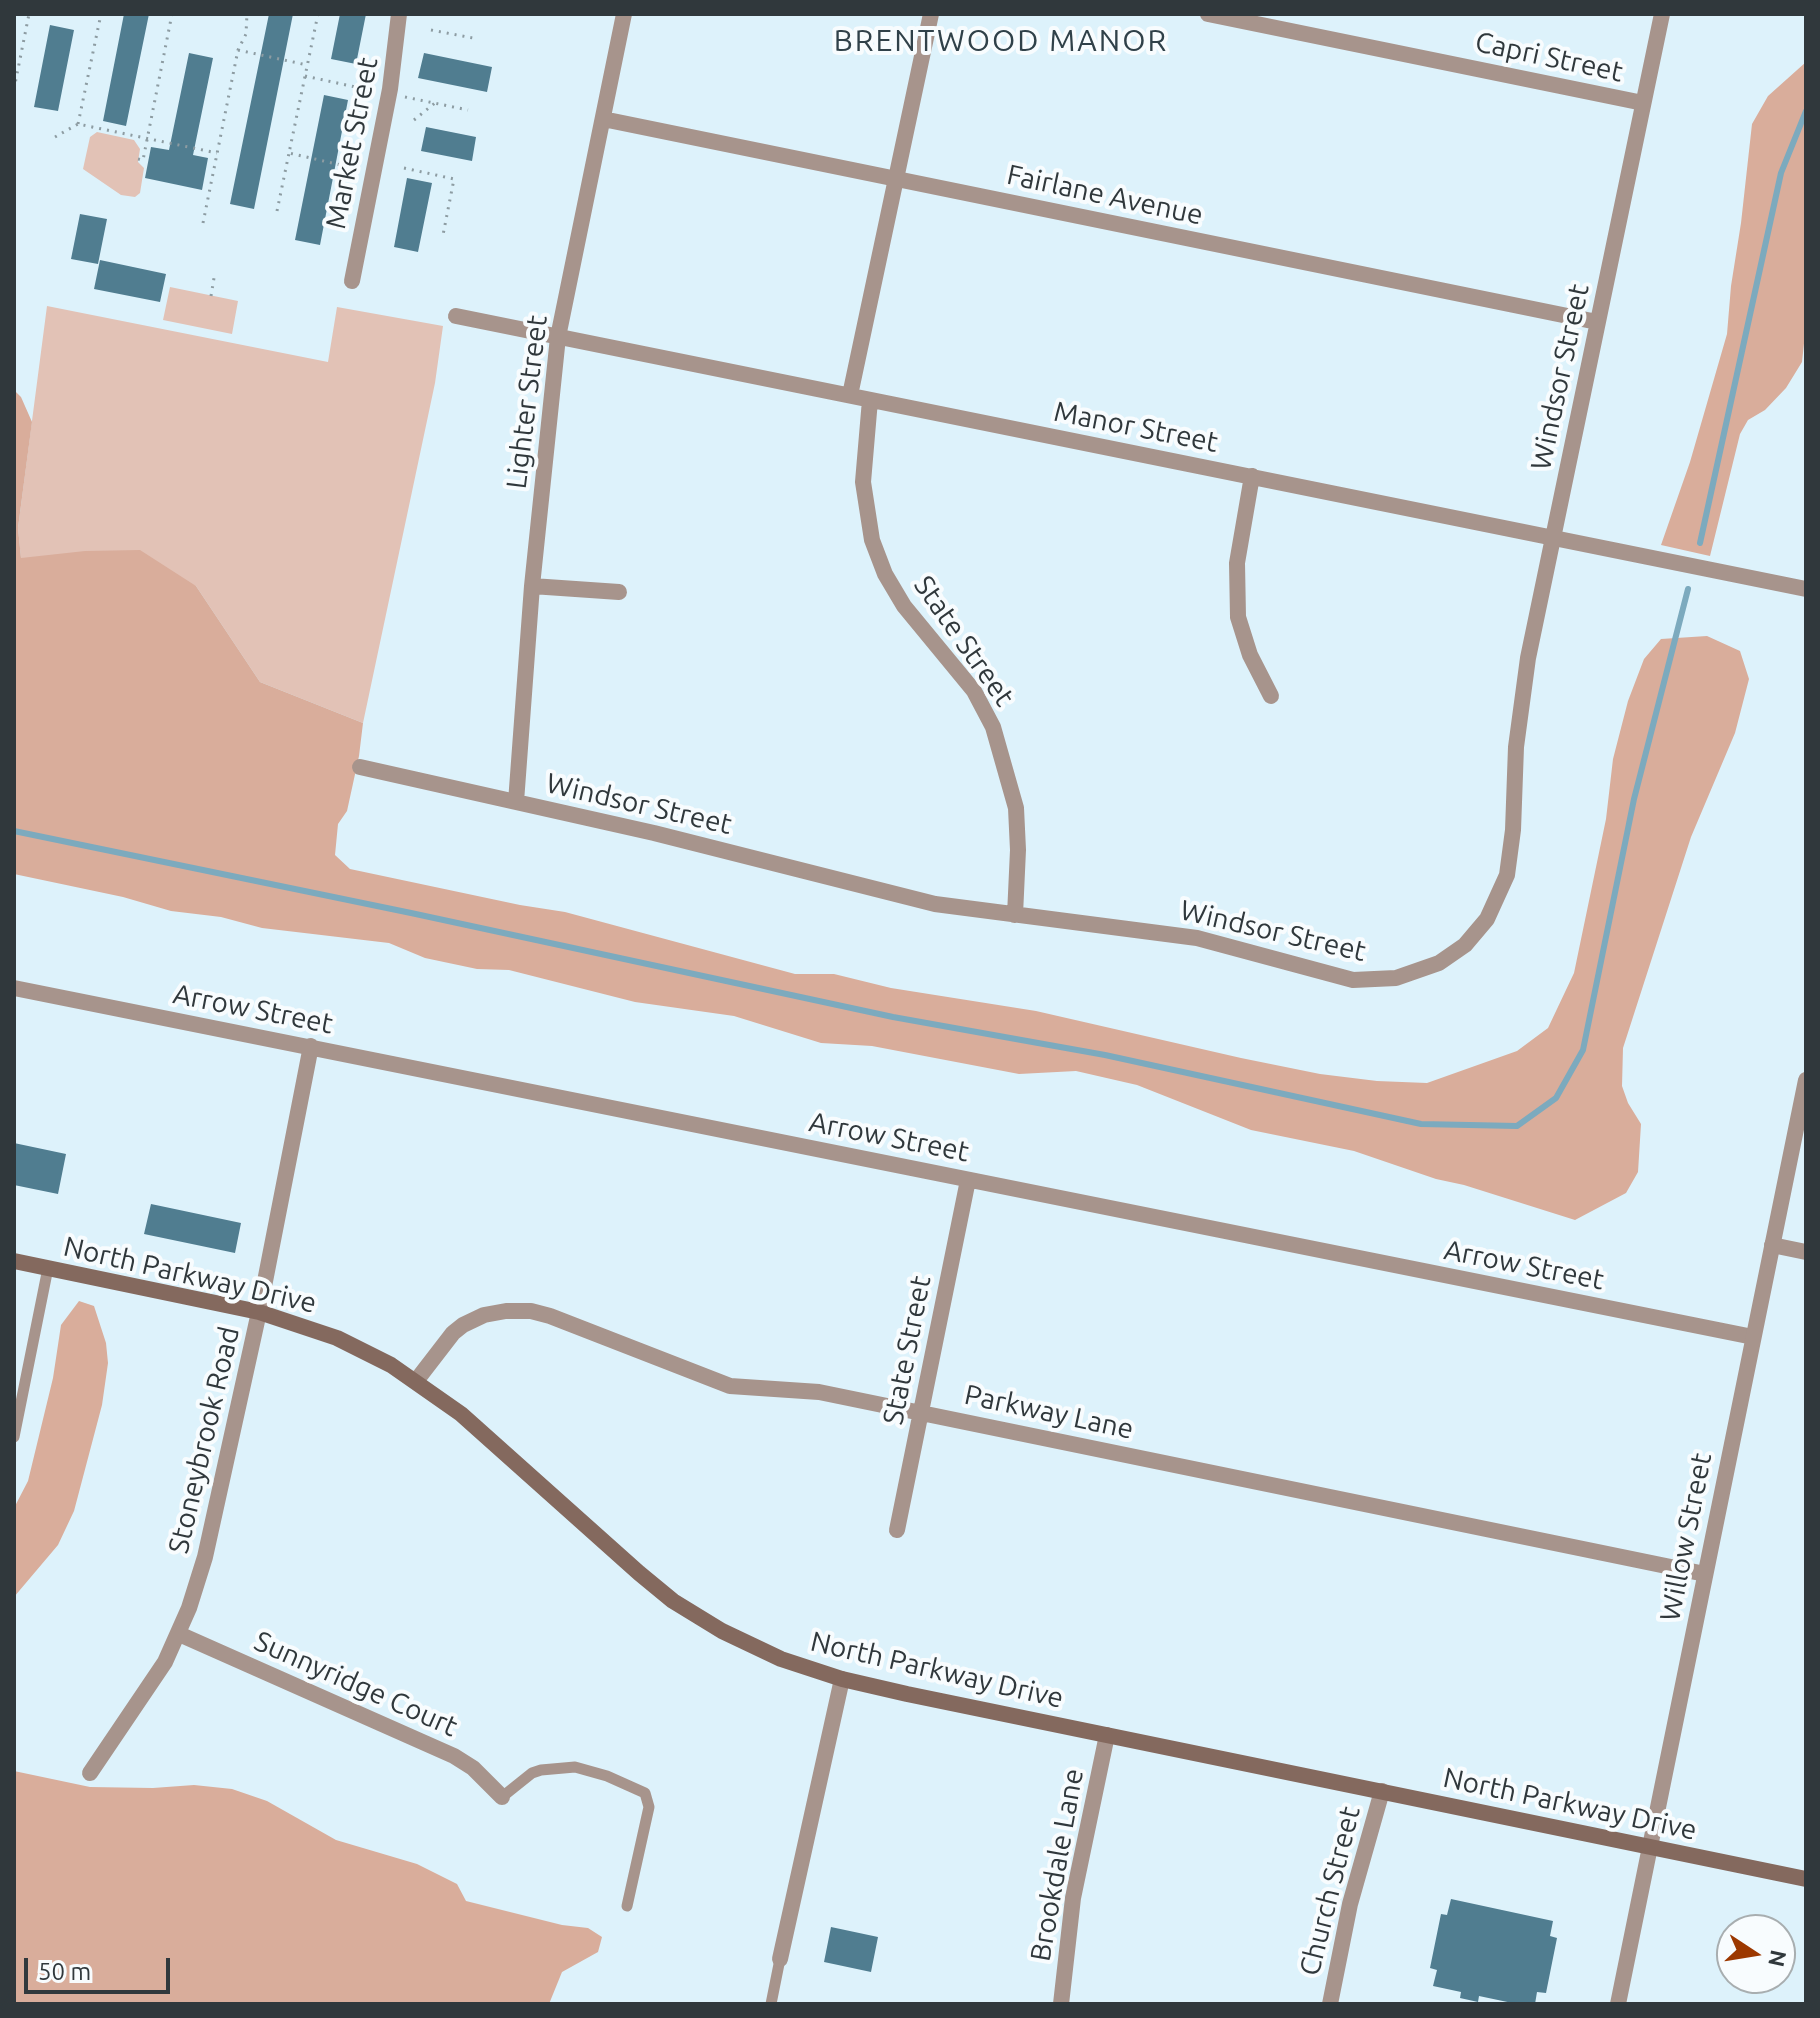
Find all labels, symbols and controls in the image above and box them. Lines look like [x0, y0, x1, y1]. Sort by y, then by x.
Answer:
district label: BRENTWOOD MANOR [834, 23, 1168, 59]
street label: Capri Street [1472, 25, 1626, 89]
street label: Market Street [319, 54, 385, 232]
street label: Fairlane Avenue [1004, 158, 1206, 232]
street label: Windsor Street [1524, 281, 1596, 473]
street label: Lighter Street [500, 313, 554, 491]
street label: Manor Street [1051, 395, 1221, 459]
street label: State Street [907, 570, 1021, 712]
street label: Windsor Street [543, 766, 735, 842]
street label: Windsor Street [1177, 893, 1369, 969]
street label: Arrow Street [170, 977, 336, 1041]
street label: Arrow Street [806, 1105, 972, 1169]
street label: North Parkway Drive [60, 1230, 320, 1320]
street label: Arrow Street [1441, 1233, 1607, 1297]
street label: State Street [876, 1273, 938, 1427]
street label: Stoneybrook Road [162, 1323, 246, 1557]
street label: Parkway Lane [961, 1378, 1137, 1446]
street label: Willow Street [1653, 1450, 1719, 1624]
street label: Sunnyridge Court [249, 1624, 463, 1744]
street label: North Parkway Drive [807, 1625, 1067, 1715]
street label: North Parkway Drive [1440, 1761, 1700, 1847]
street label: Brookdale Lane [1024, 1766, 1090, 1964]
street label: Church Street [1293, 1803, 1367, 1979]
north arrow [1716, 1914, 1796, 1994]
scale bar [28, 1942, 174, 1992]
text: N [1764, 1948, 1792, 1969]
text: 50 m [38, 1958, 91, 1985]

